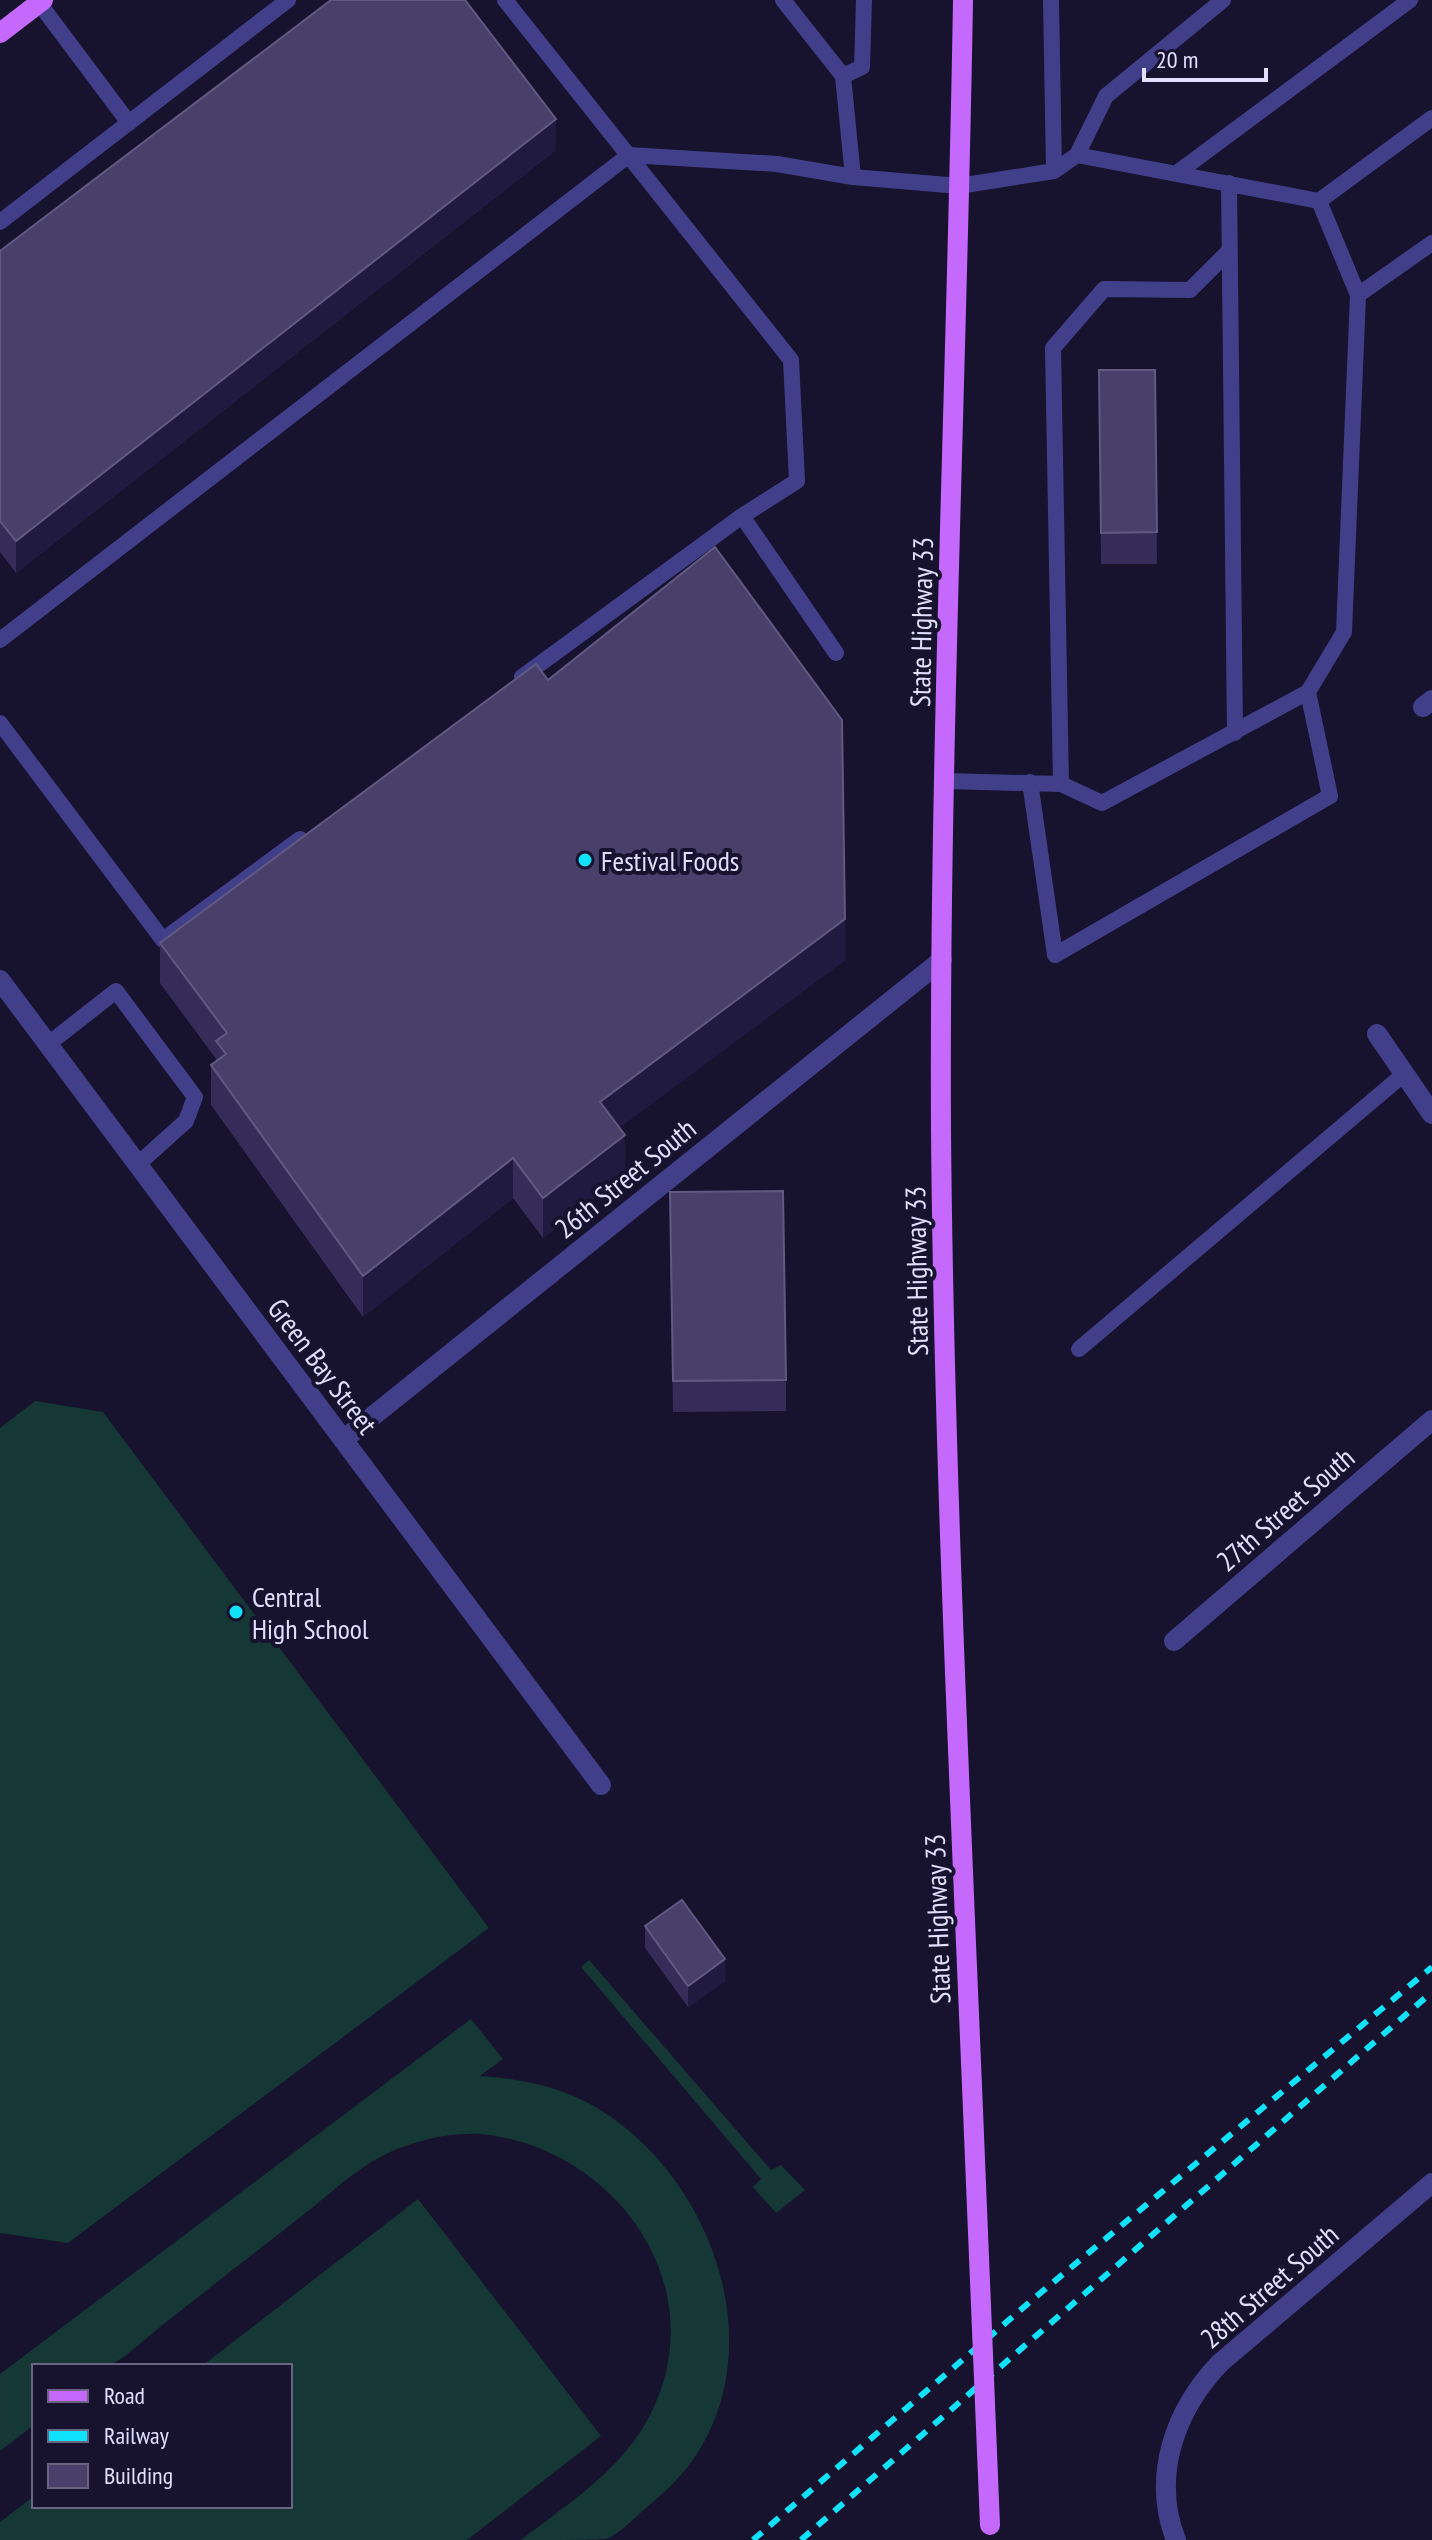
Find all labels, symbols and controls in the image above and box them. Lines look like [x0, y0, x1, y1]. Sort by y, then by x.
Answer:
scale bar [1144, 32, 1266, 82]
text: 20 m [1156, 44, 1198, 75]
street label: State Highway 33 [901, 537, 941, 707]
place label: Festival Foods [601, 842, 739, 879]
marker: Festival Foods [576, 851, 594, 869]
street label: 26th Street South [547, 1110, 703, 1246]
street label: State Highway 33 [896, 1186, 936, 1356]
street label: Green Bay Street [260, 1291, 386, 1441]
street label: 27th Street South [1208, 1439, 1362, 1579]
place label: Central High School [252, 1578, 369, 1647]
marker: Central High School [227, 1603, 245, 1621]
street label: State Highway 33 [916, 1833, 958, 2005]
street label: 28th Street South [1192, 2216, 1346, 2356]
legend [32, 2364, 292, 2508]
text: Road [104, 2380, 145, 2411]
text: Railway [104, 2420, 169, 2451]
text: Building [104, 2460, 173, 2491]

